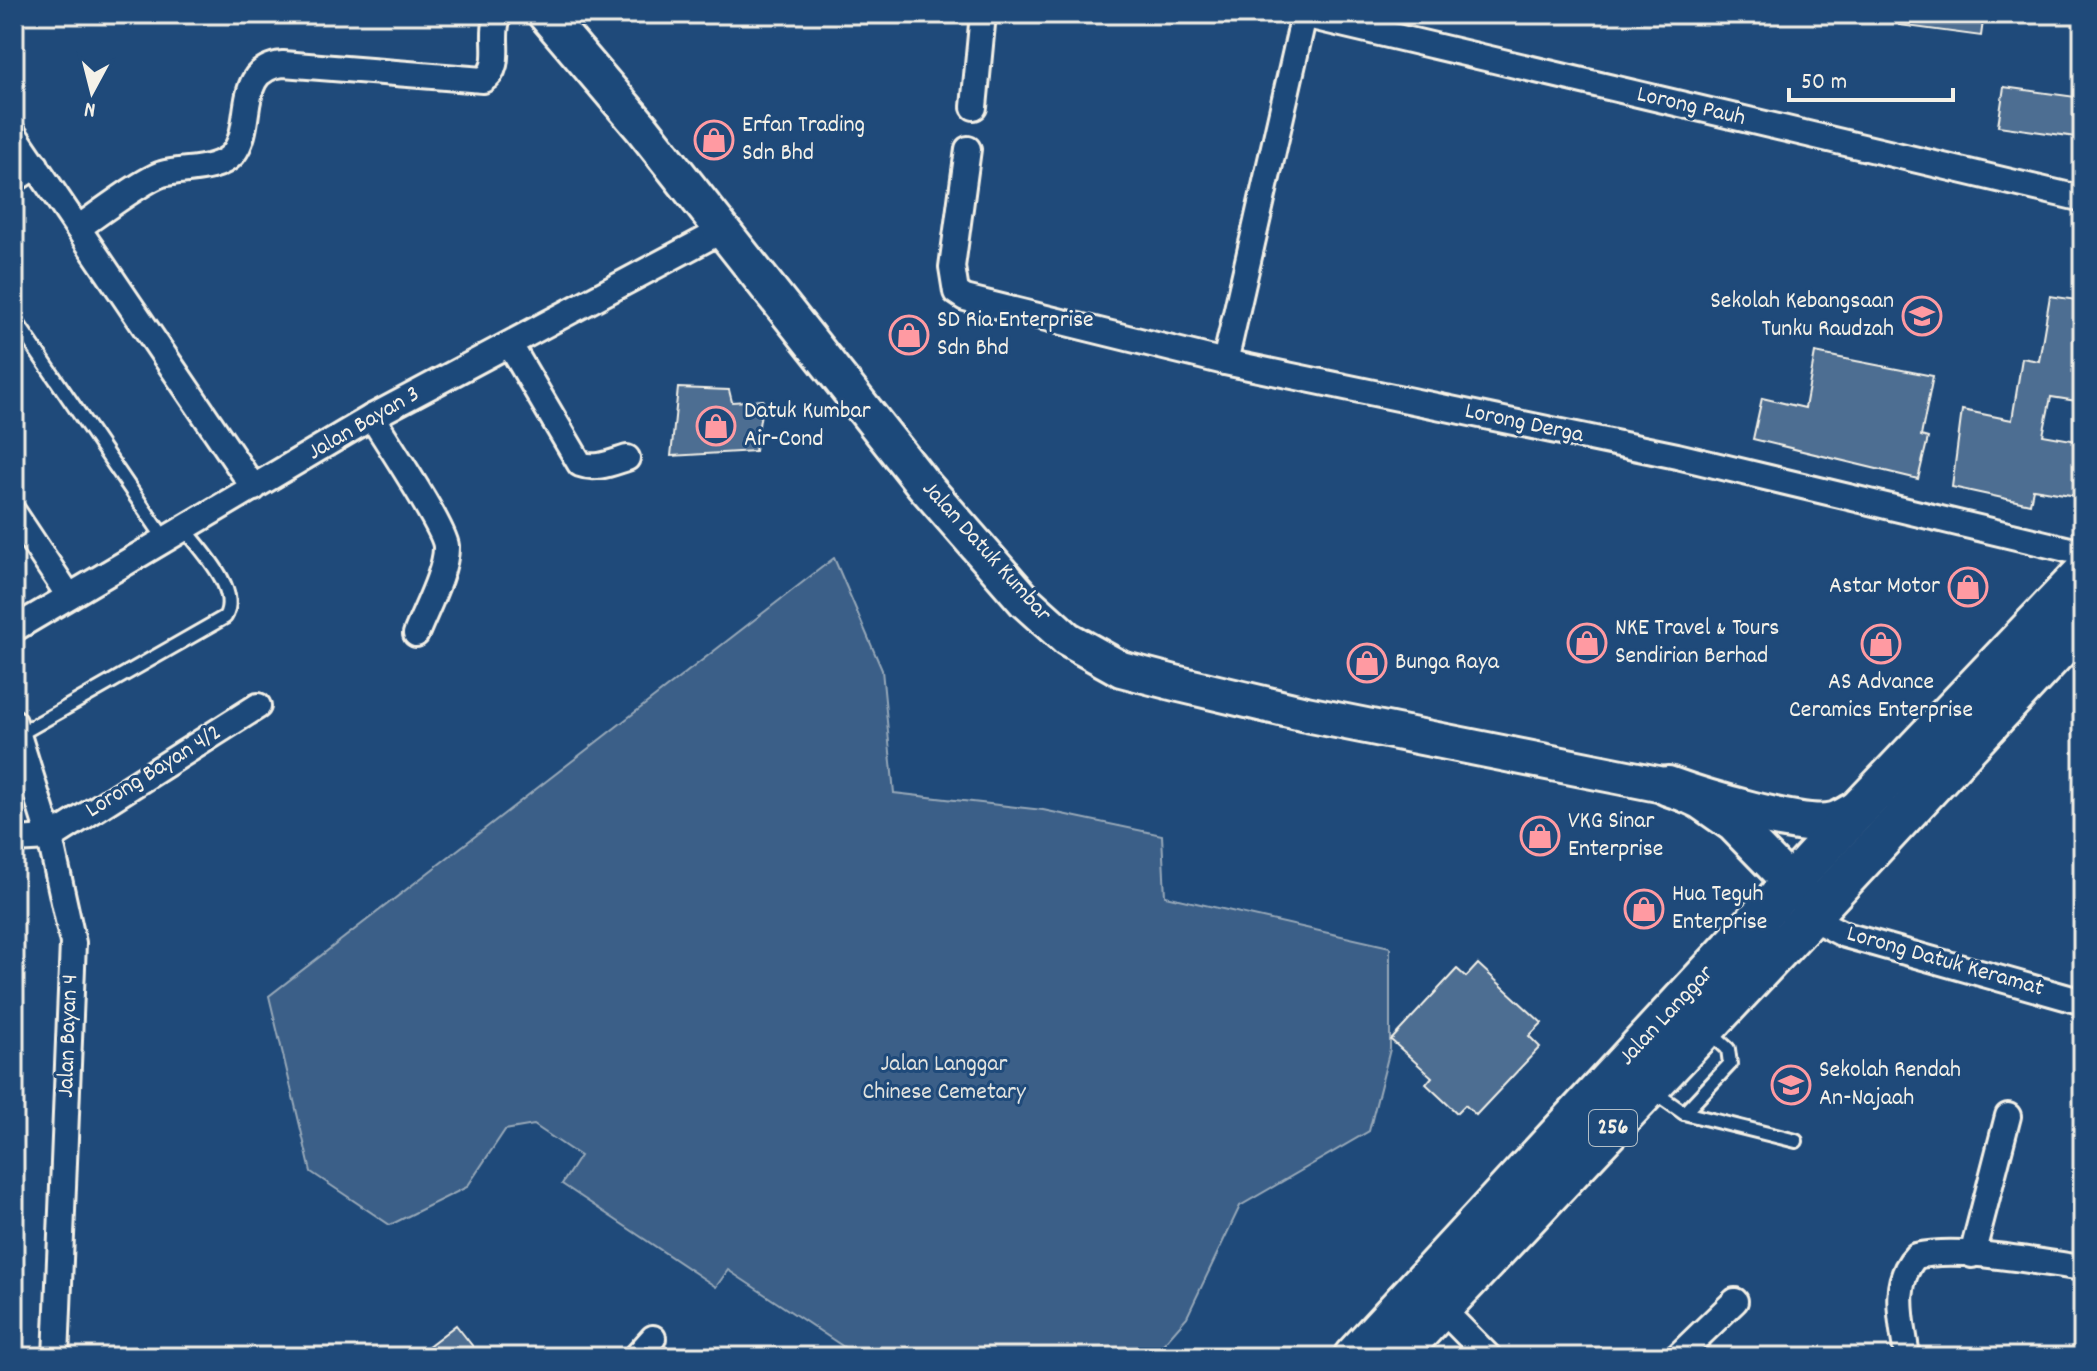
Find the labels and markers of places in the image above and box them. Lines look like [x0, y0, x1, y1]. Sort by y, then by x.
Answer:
place label: Erfan Trading Sdn Bhd [742, 109, 865, 171]
shop icon: Erfan Trading Sdn Bhd [693, 119, 735, 161]
place label: Sekolah Kebangsaan Tunku Raudzah [1710, 285, 1894, 347]
school or university icon: Sekolah Kebangsaan Tunku Raudzah [1901, 295, 1943, 337]
place label: SD Ria Enterprise Sdn Bhd [937, 304, 1094, 366]
shop icon: SD Ria Enterprise Sdn Bhd [888, 314, 930, 356]
place label: Datuk Kumbar Air-Cond [744, 395, 871, 457]
shop icon: Datuk Kumbar Air-Cond [695, 405, 737, 447]
shop icon: Astar Motor [1947, 566, 1989, 608]
place label: Astar Motor [1829, 570, 1940, 604]
place label: NKE Travel & Tours Sendirian Berhad [1615, 612, 1779, 674]
shop icon: NKE Travel & Tours Sendirian Berhad [1566, 622, 1608, 664]
shop icon: AS Advance Ceramics Enterprise [1860, 623, 1902, 665]
shop icon: Bunga Raya [1346, 642, 1388, 684]
place label: Bunga Raya [1395, 646, 1500, 680]
place label: AS Advance Ceramics Enterprise [1789, 666, 1973, 728]
place label: VKG Sinar Enterprise [1568, 805, 1663, 867]
shop icon: VKG Sinar Enterprise [1519, 815, 1561, 857]
place label: Hua Teguh Enterprise [1672, 878, 1767, 940]
shop icon: Hua Teguh Enterprise [1623, 888, 1665, 930]
place label: Sekolah Rendah An-Najaah [1819, 1054, 1961, 1116]
school or university icon: Sekolah Rendah An-Najaah [1770, 1064, 1812, 1106]

